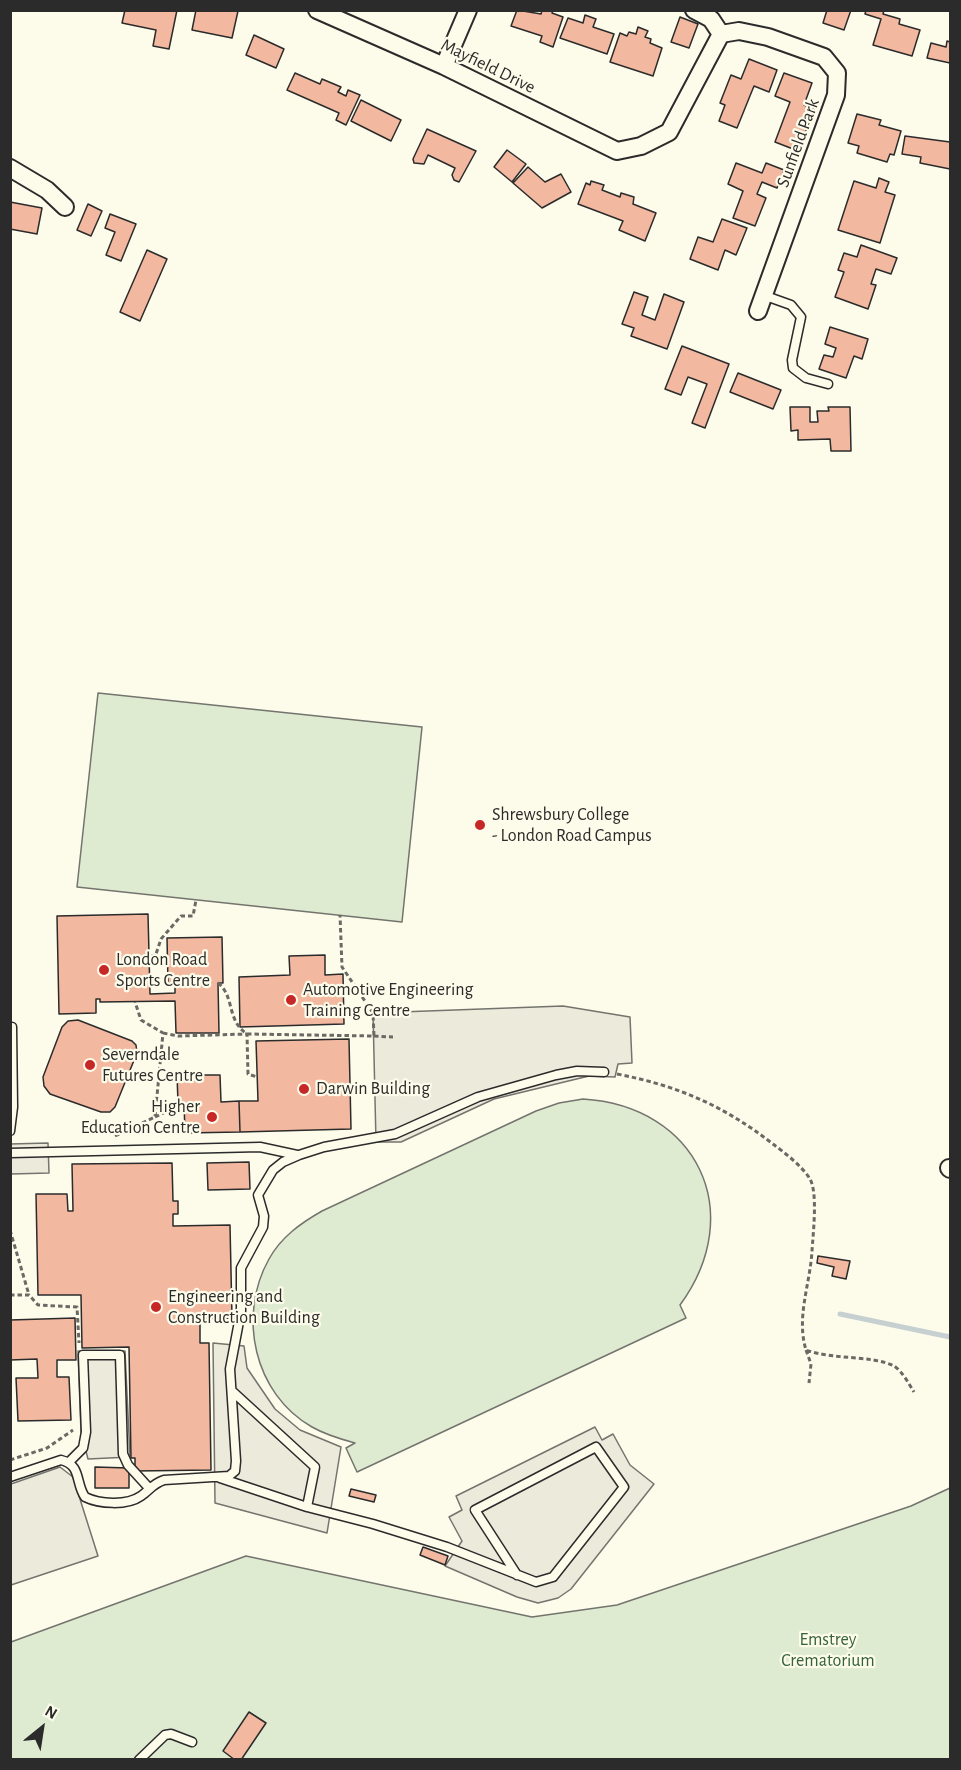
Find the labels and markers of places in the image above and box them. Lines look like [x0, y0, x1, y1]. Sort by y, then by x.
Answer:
place label: Shrewsbury College - London Road Campus [492, 804, 652, 846]
marker: Shrewsbury College - London Road Campus [473, 818, 487, 832]
place label: London Road Sports Centre [116, 949, 210, 992]
marker: London Road Sports Centre [97, 963, 111, 977]
place label: Automotive Engineering Training Centre [303, 979, 473, 1022]
marker: Automotive Engineering Training Centre [284, 993, 298, 1007]
place label: Severndale Futures Centre [102, 1044, 203, 1086]
marker: Severndale Futures Centre [83, 1058, 97, 1072]
place label: Darwin Building [316, 1078, 430, 1100]
marker: Darwin Building [297, 1082, 311, 1096]
place label: Higher Education Centre [81, 1096, 200, 1138]
marker: Higher Education Centre [205, 1110, 219, 1124]
place label: Engineering and Construction Building [168, 1286, 320, 1328]
marker: Engineering and Construction Building [149, 1300, 163, 1314]

